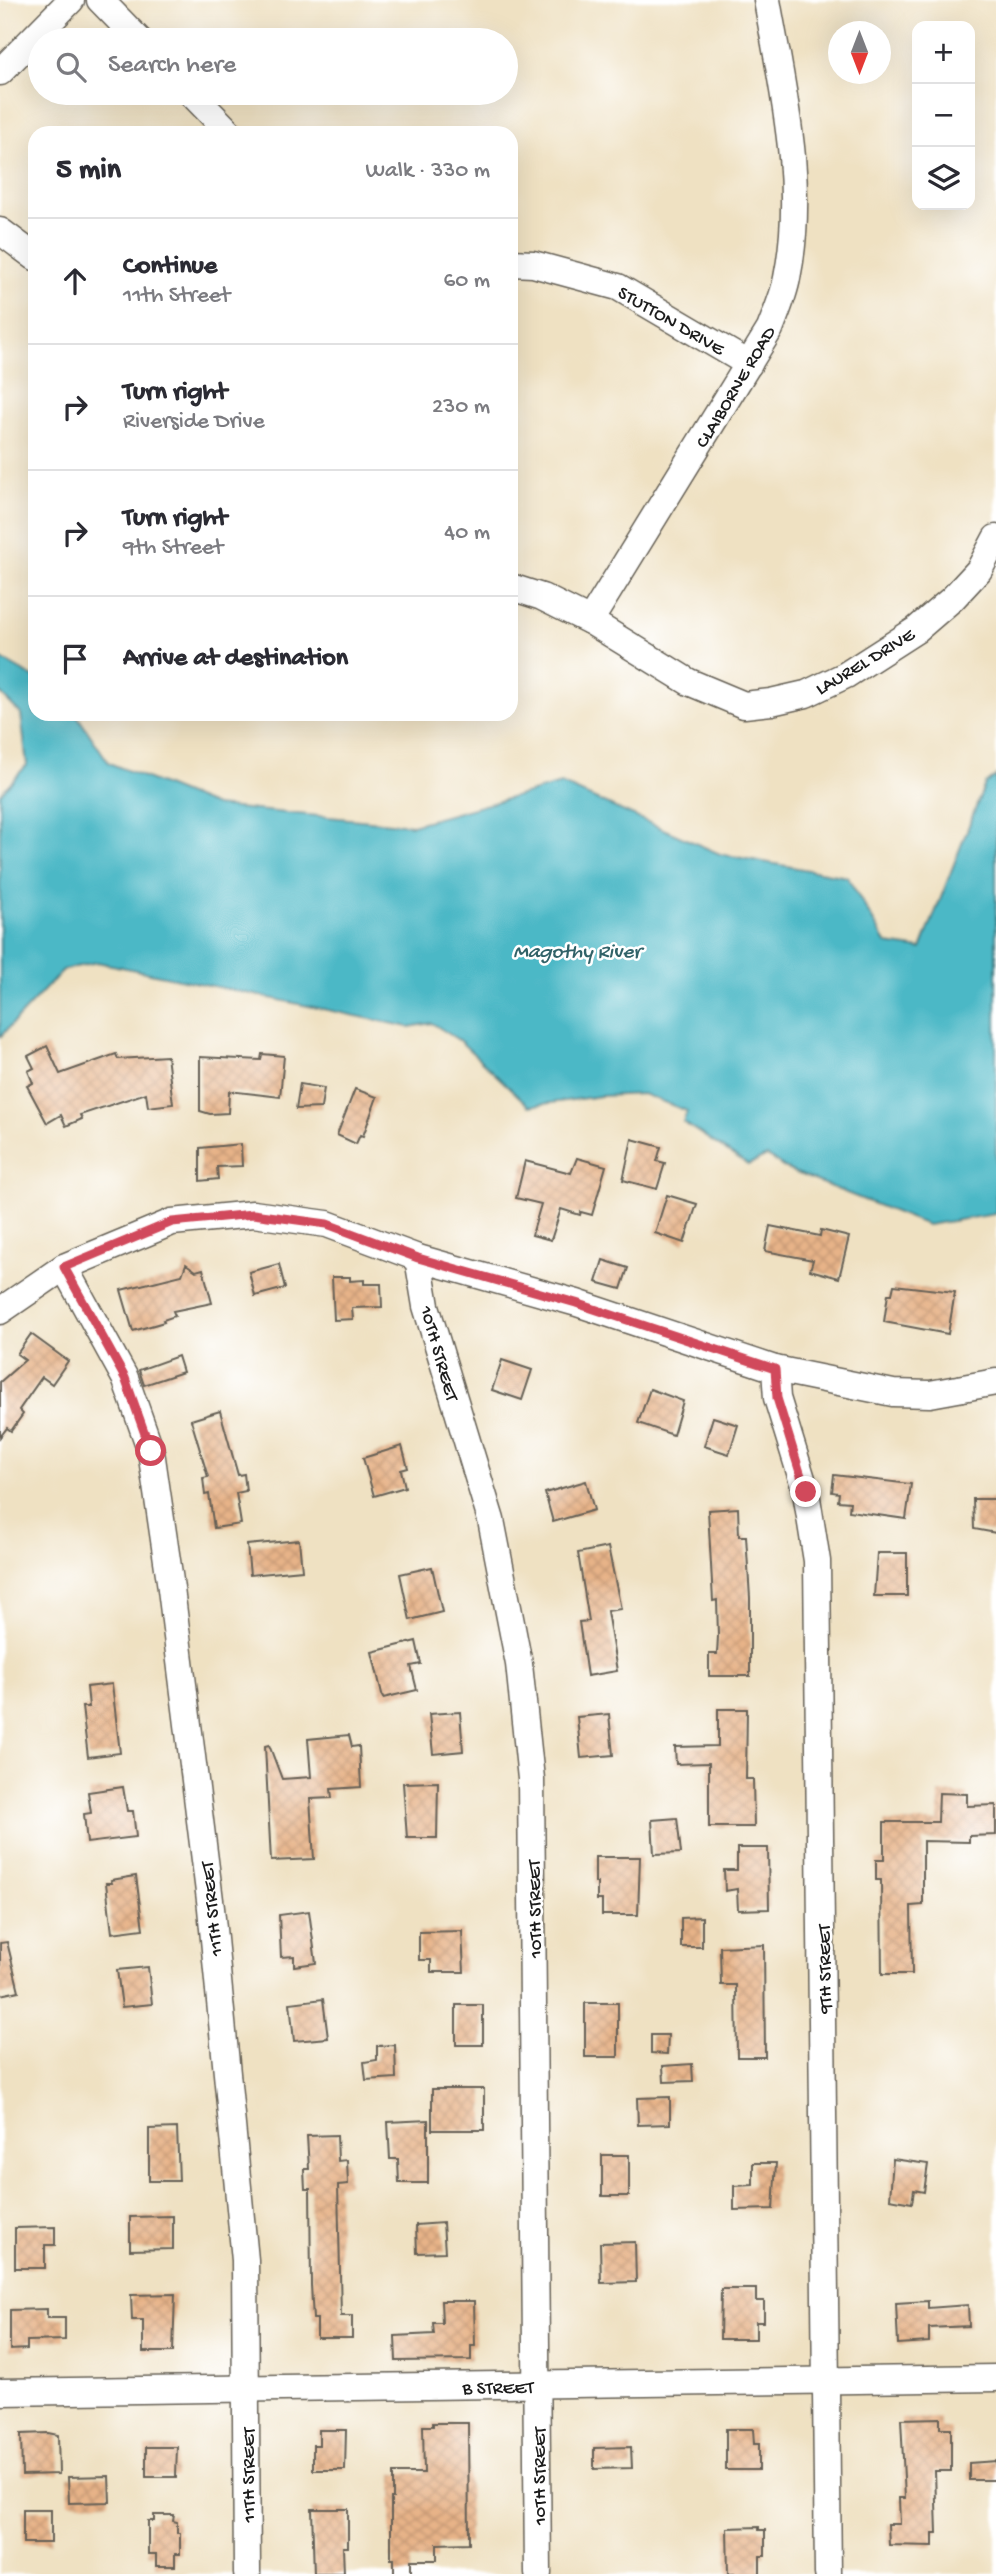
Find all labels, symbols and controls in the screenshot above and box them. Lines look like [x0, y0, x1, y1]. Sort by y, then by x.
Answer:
north arrow [828, 21, 891, 84]
map controls [912, 21, 975, 210]
button: + [912, 21, 975, 84]
search box [28, 28, 518, 105]
icon: search [52, 48, 90, 86]
text: Search here [108, 51, 236, 82]
button: − [912, 84, 975, 147]
button: layers [912, 147, 975, 210]
text: 5 min [56, 154, 121, 189]
text: Walk · 330 m [366, 158, 490, 185]
text: Continue [123, 252, 217, 283]
icon: ahead [56, 262, 94, 300]
text: 60 m [444, 268, 490, 295]
street label: STUTTON DRIVE [613, 282, 729, 362]
text: 11th Street [123, 283, 230, 310]
street label: CLAIBORNE ROAD [692, 322, 783, 453]
text: Turn right [123, 378, 227, 409]
icon: right [56, 388, 94, 426]
text: 230 m [432, 394, 490, 421]
text: Riverside Drive [123, 409, 265, 436]
text: Turn right [123, 504, 227, 535]
icon: right [56, 514, 94, 552]
text: 40 m [444, 520, 490, 547]
text: 9th Street [123, 535, 223, 562]
street label: LAUREL DRIVE [812, 624, 921, 702]
icon: arrive [56, 640, 94, 678]
text: Arrive at destination [123, 644, 348, 675]
water label: Magothy River [513, 941, 645, 966]
street label: 10TH STREET [413, 1303, 462, 1405]
route start [135, 1435, 166, 1466]
route end [790, 1476, 821, 1507]
street label: 11TH STREET [197, 1859, 230, 1958]
street label: 10TH STREET [524, 1859, 549, 1959]
street label: 9TH STREET [814, 1923, 839, 2015]
street label: B STREET [461, 2377, 535, 2402]
street label: 10TH STREET [530, 2426, 553, 2526]
street label: 11TH STREET [239, 2427, 262, 2524]

